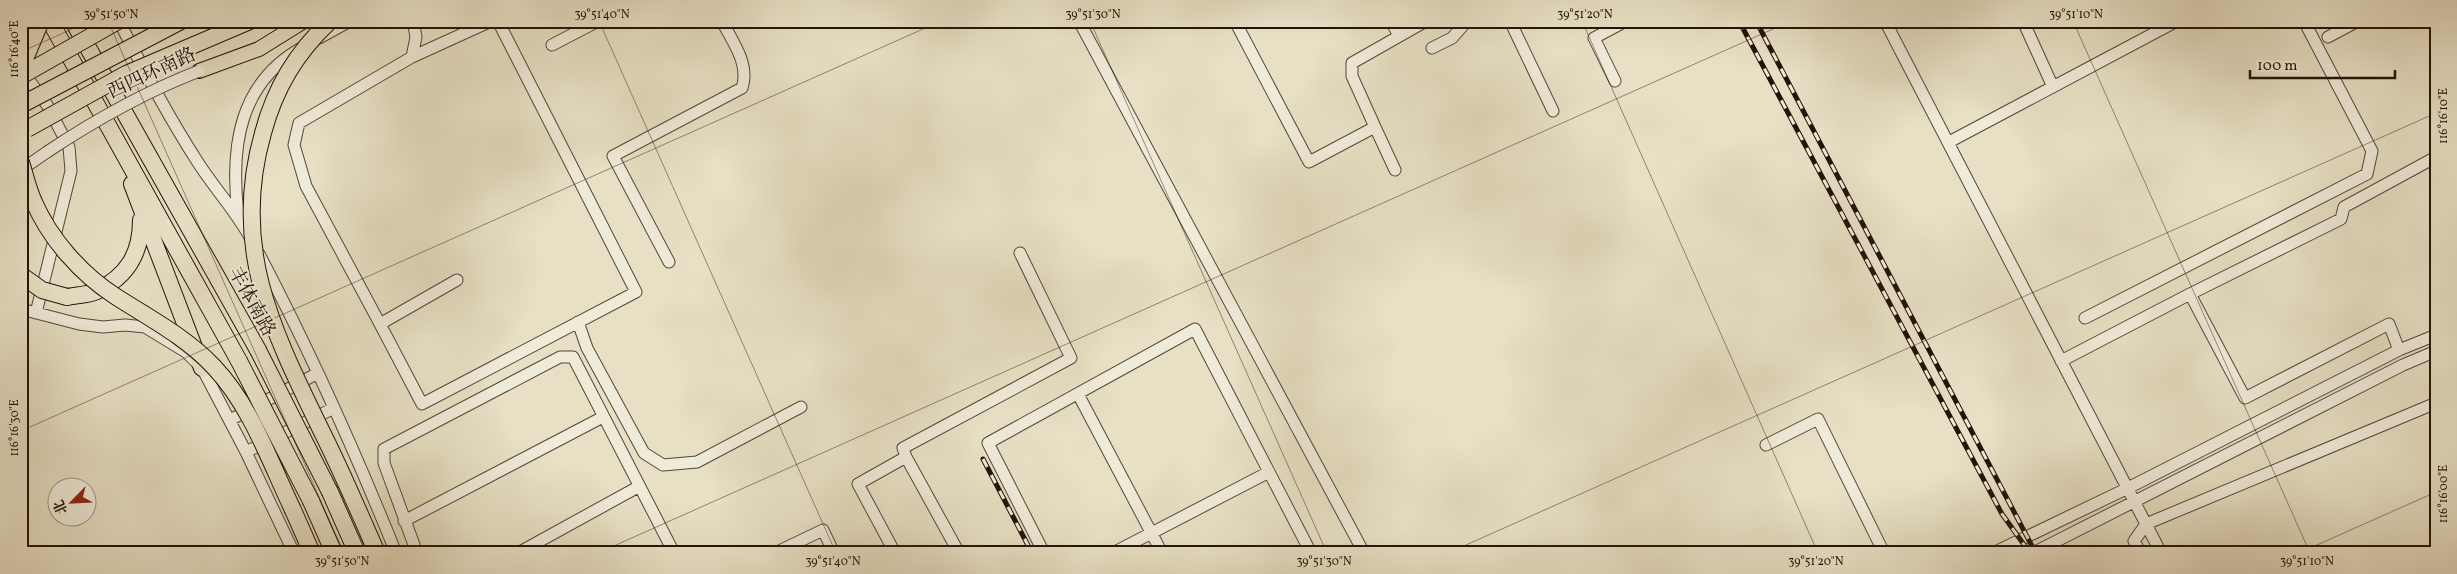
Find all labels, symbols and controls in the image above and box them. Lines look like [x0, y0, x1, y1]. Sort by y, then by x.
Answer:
text: 39°51'50"N [84, 7, 138, 23]
text: 39°51'40"N [574, 7, 630, 23]
text: 39°51'30"N [1065, 7, 1121, 23]
text: 39°51'20"N [1557, 7, 1613, 23]
text: 39°51'10"N [2049, 7, 2103, 23]
text: 116°16'40"E [7, 20, 23, 78]
street label: 西四环南路 [103, 42, 200, 106]
scale bar [2250, 48, 2394, 80]
text: 100 m [2257, 56, 2297, 77]
text: 116°16'10"E [2436, 88, 2452, 144]
street label: 丰体南路 [221, 262, 281, 342]
text: 116°16'30"E [7, 399, 23, 457]
text: 116°16'00"E [2436, 465, 2452, 523]
north arrow [48, 476, 98, 526]
text: 北 [50, 496, 73, 517]
text: 39°51'50"N [315, 554, 369, 570]
text: 39°51'40"N [805, 554, 861, 570]
text: 39°51'30"N [1296, 554, 1352, 570]
text: 39°51'20"N [1788, 554, 1844, 570]
text: 39°51'10"N [2280, 554, 2334, 570]

